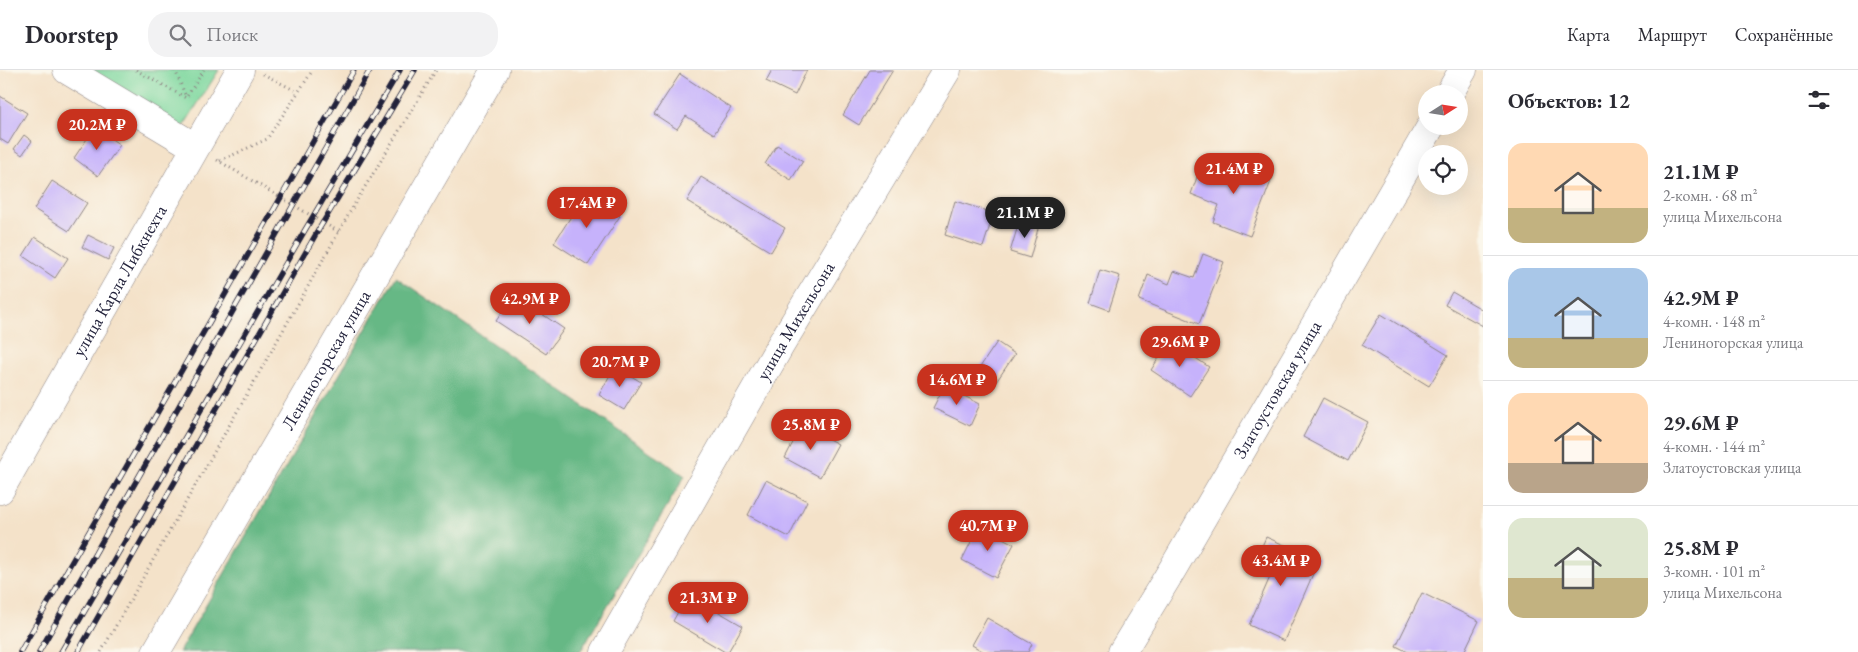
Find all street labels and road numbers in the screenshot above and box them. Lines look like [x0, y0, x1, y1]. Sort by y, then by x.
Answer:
street label: улица Карла Либкнехта [67, 200, 172, 360]
street label: улица Михельсона [751, 256, 840, 384]
street label: Лениногорская улица [276, 285, 376, 434]
street label: Златоустовская улица [1228, 315, 1326, 462]

